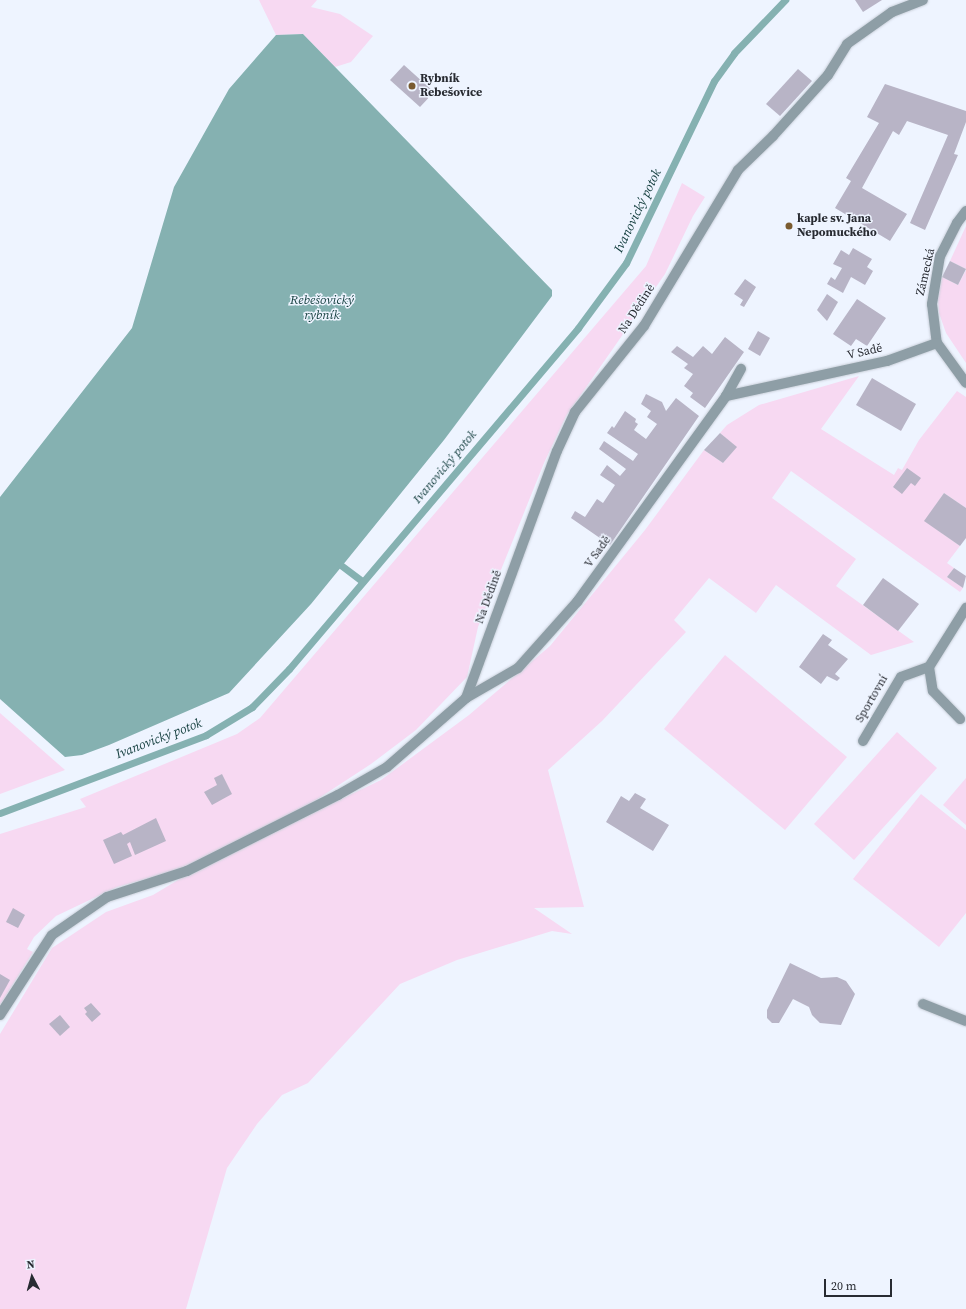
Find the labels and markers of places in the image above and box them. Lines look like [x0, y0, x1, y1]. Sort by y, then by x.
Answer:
place label: Rybník Rebešovice [420, 72, 482, 100]
marker: Rybník Rebešovice [407, 81, 417, 91]
place label: kaple sv. Jana Nepomuckého [797, 212, 877, 240]
marker: kaple sv. Jana Nepomuckého [784, 221, 794, 231]

